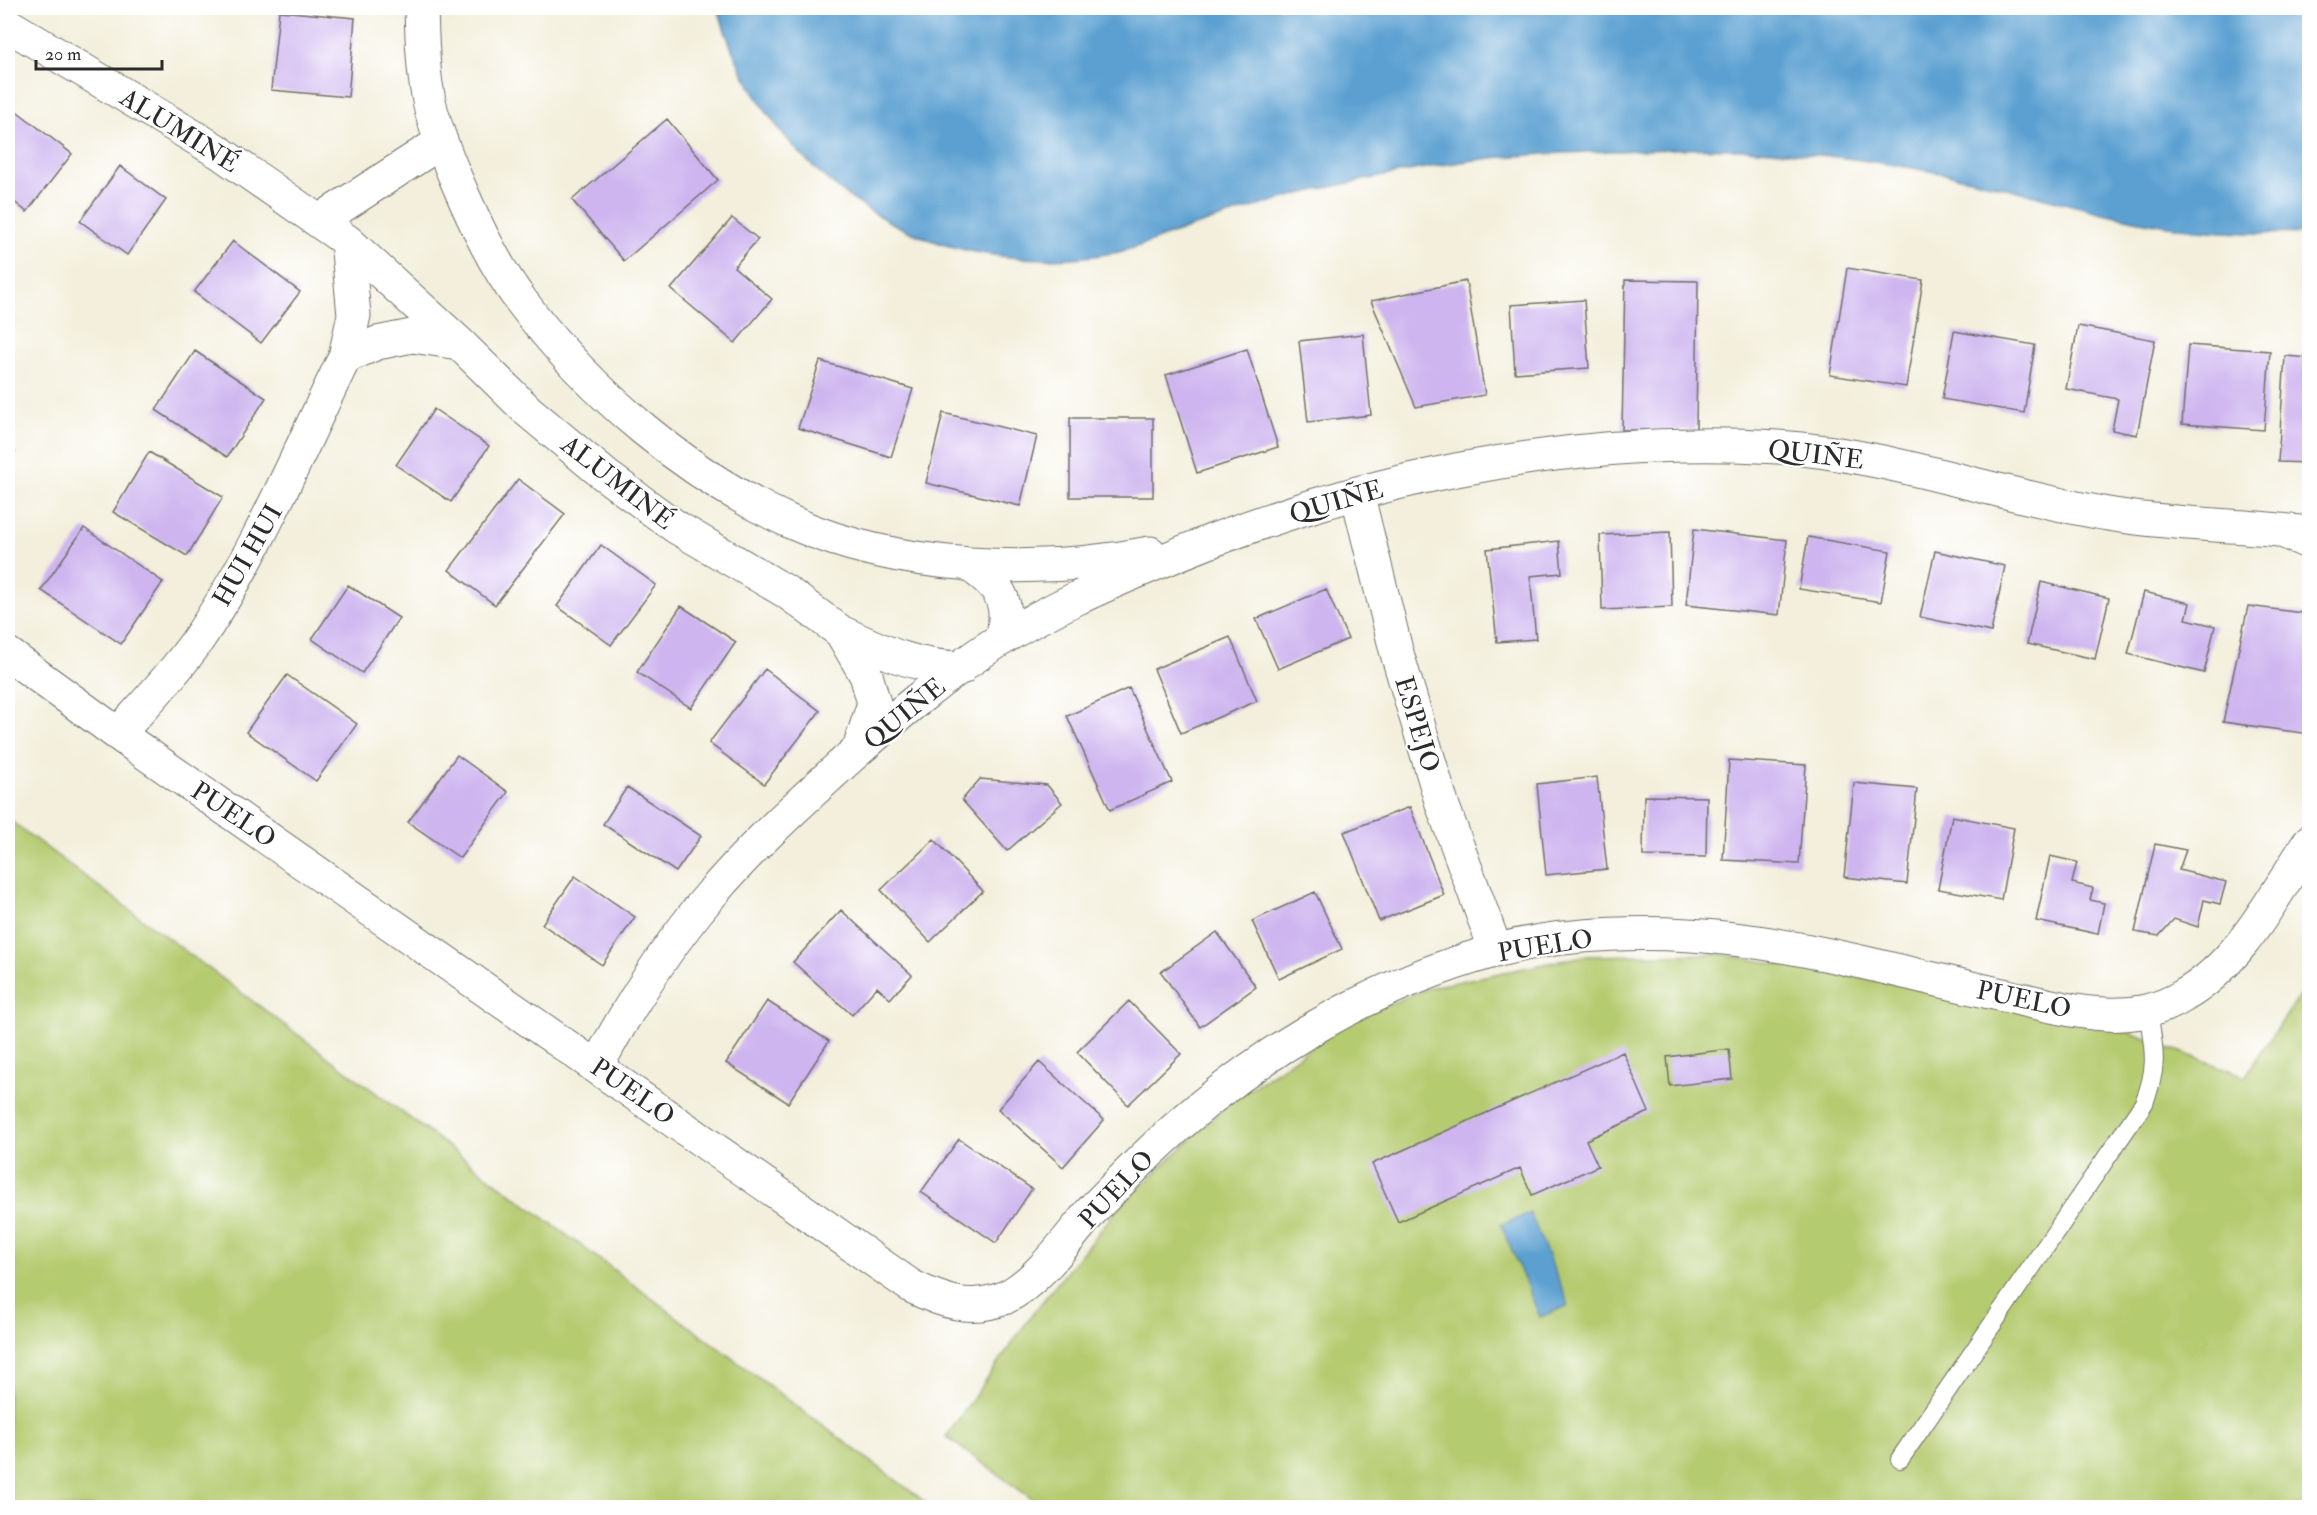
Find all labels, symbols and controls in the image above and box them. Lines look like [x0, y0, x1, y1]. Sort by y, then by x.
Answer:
scale bar [36, 33, 162, 71]
text: 20 m [45, 43, 81, 66]
street label: ALUMINÉ [113, 79, 246, 180]
street label: ALUMINÉ [554, 427, 681, 537]
street label: QUIÑE [1766, 431, 1866, 477]
street label: QUIÑE [1285, 471, 1387, 531]
street label: HUI HUI [206, 499, 290, 612]
street label: QUIÑE [856, 670, 952, 756]
street label: ESPEJO [1387, 672, 1447, 776]
street label: PUELO [185, 775, 282, 855]
street label: PUELO [1495, 923, 1595, 969]
street label: PUELO [1974, 974, 2074, 1026]
street label: PUELO [584, 1051, 681, 1132]
street label: PUELO [1072, 1144, 1161, 1236]

